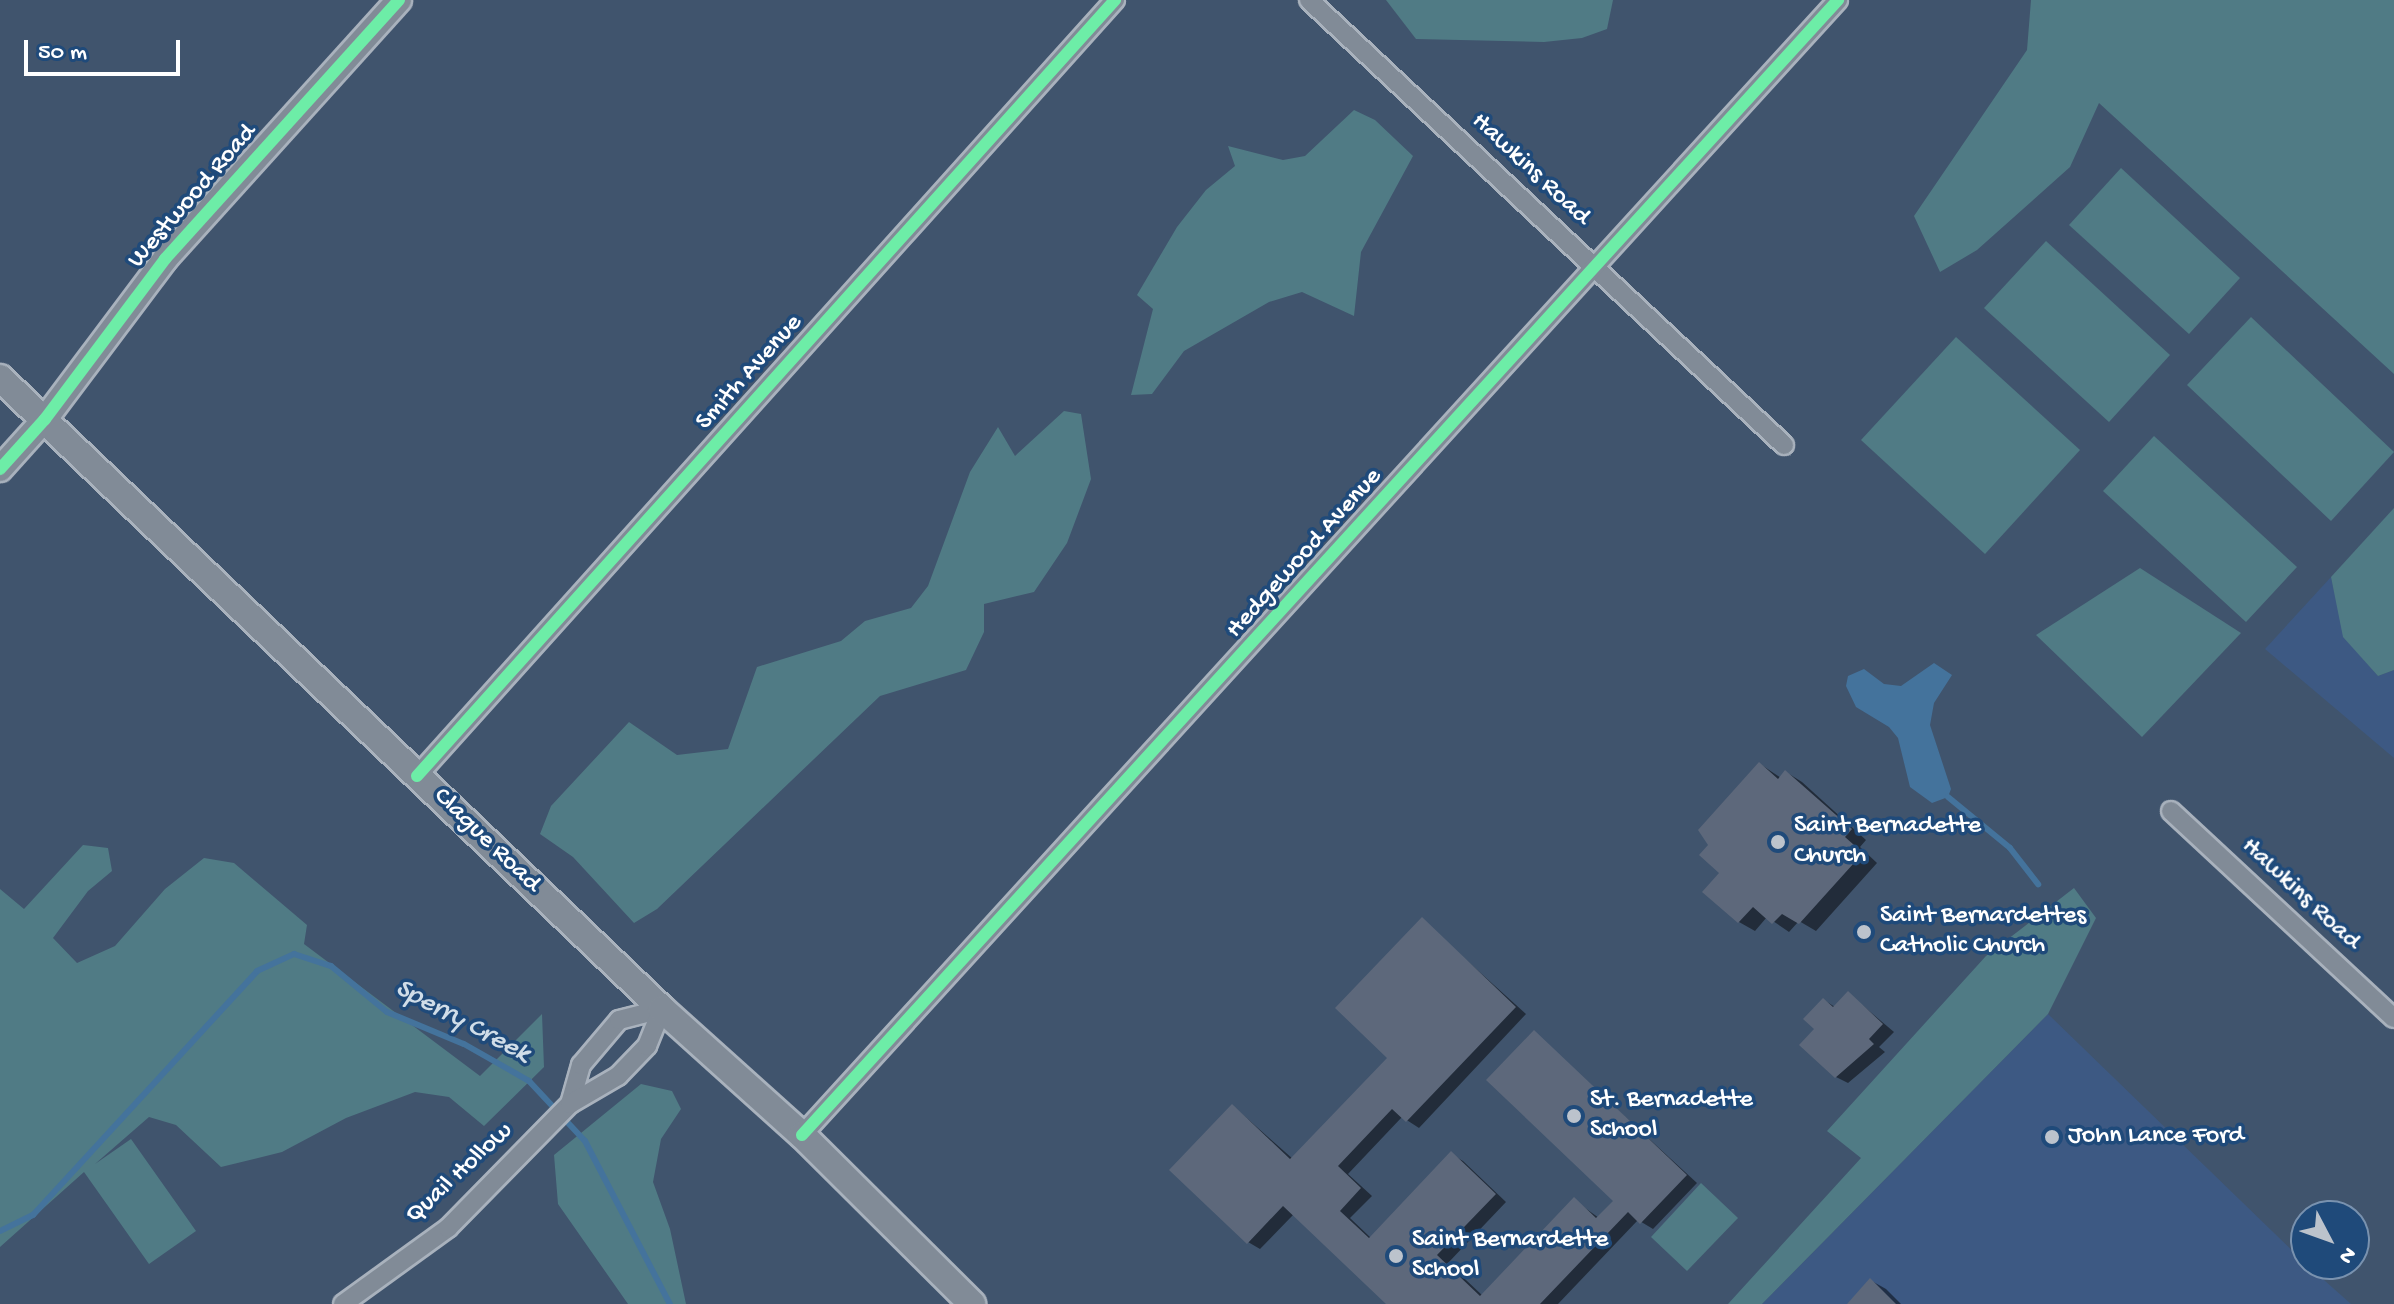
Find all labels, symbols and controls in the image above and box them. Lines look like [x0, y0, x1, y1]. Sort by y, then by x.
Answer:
scale bar [28, 24, 184, 74]
text: 50 m [38, 39, 87, 68]
street label: Hawkins Road [1464, 107, 1596, 233]
street label: Westwood Road [122, 118, 264, 276]
street label: Smith Avenue [690, 309, 810, 437]
street label: Hedgewood Avenue [1220, 462, 1390, 646]
street label: Clague Road [426, 782, 546, 900]
place label: Saint Bernadette Church [1794, 811, 1981, 872]
street label: Hawkins Road [2234, 832, 2366, 958]
marker: Saint Bernadette Church [1769, 833, 1787, 851]
place label: Saint Bernardettes Catholic Church [1880, 901, 2086, 962]
marker: Saint Bernardettes Catholic Church [1855, 923, 1873, 941]
water label: Sperry Creek [389, 972, 535, 1072]
place label: St. Bernadette School [1590, 1085, 1753, 1146]
marker: St. Bernadette School [1565, 1107, 1583, 1125]
street label: Quail Hollow [400, 1117, 520, 1231]
place label: John Lance Ford [2068, 1121, 2244, 1153]
marker: John Lance Ford [2043, 1128, 2061, 1146]
north arrow [2290, 1200, 2370, 1280]
place label: Saint Bernardette School [1412, 1225, 1608, 1286]
text: N [2332, 1240, 2361, 1268]
marker: Saint Bernardette School [1387, 1247, 1405, 1265]

